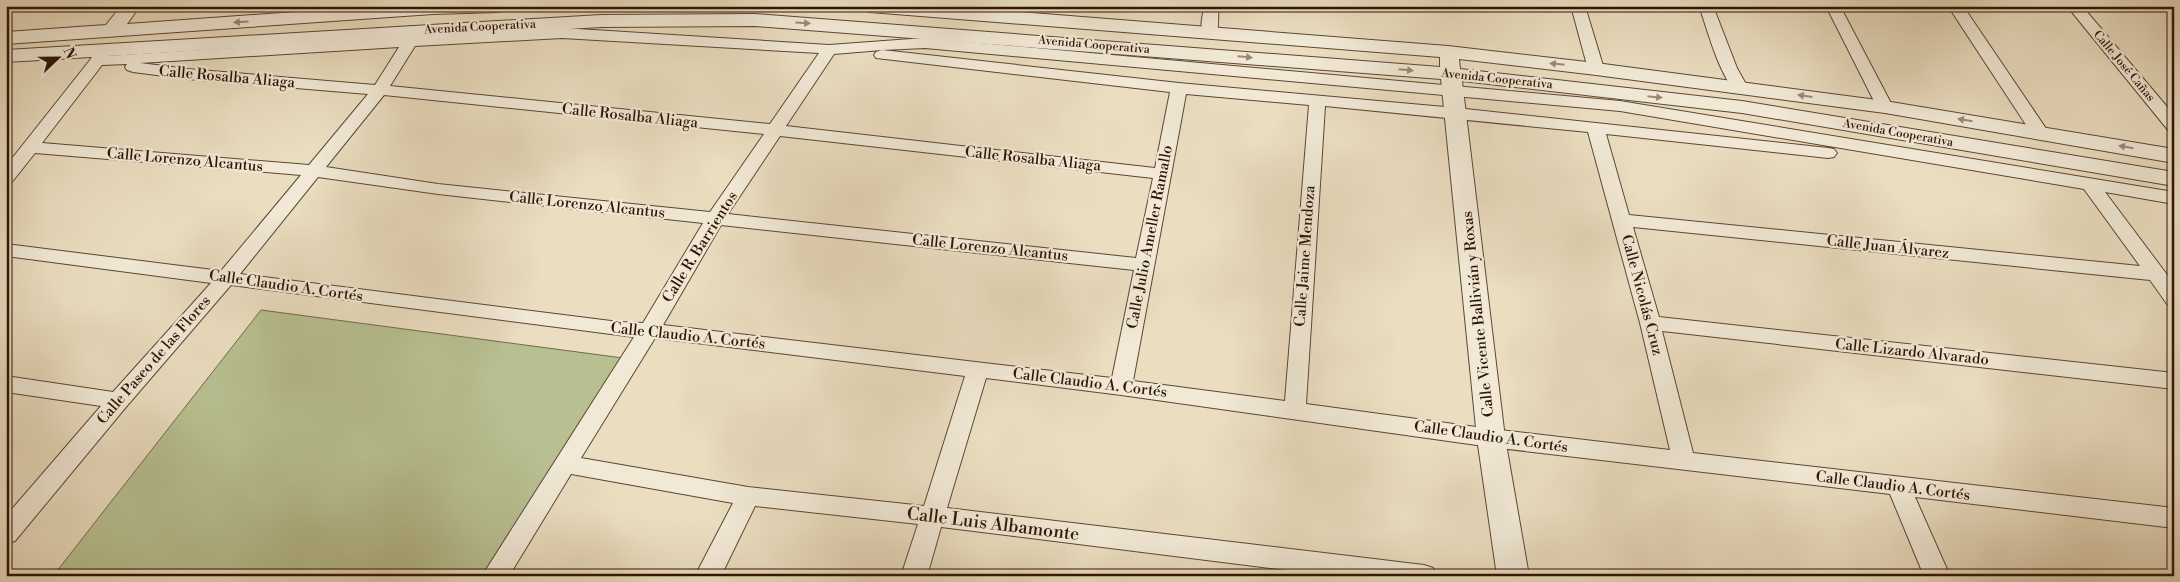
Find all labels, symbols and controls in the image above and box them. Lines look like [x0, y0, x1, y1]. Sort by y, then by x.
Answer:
street label: Avenida Cooperativa [423, 17, 537, 37]
one-way arrow [233, 19, 249, 27]
one-way arrow [796, 19, 812, 27]
street label: Calle José Cañas [2090, 27, 2158, 105]
north arrow [32, 32, 82, 82]
street label: Avenida Cooperativa [1037, 33, 1151, 57]
text: N [59, 45, 80, 62]
one-way arrow [1237, 53, 1253, 61]
one-way arrow [1549, 60, 1565, 68]
street label: Calle Rosalba Aliaga [158, 62, 296, 92]
one-way arrow [1399, 66, 1415, 74]
street label: Avenida Cooperativa [1439, 66, 1554, 92]
one-way arrow [1797, 91, 1813, 99]
one-way arrow [1647, 93, 1663, 101]
street label: Calle Rosalba Aliaga [561, 99, 699, 133]
street label: Avenida Cooperativa [1841, 116, 1955, 150]
one-way arrow [1957, 116, 1973, 124]
street label: Calle Rosalba Aliaga [964, 142, 1102, 176]
one-way arrow [2117, 143, 2133, 151]
street label: Calle Lorenzo Alcantus [106, 144, 264, 176]
street label: Calle Julio Ameller Ramallo [1123, 144, 1177, 330]
street label: Calle Jaime Mendoza [1291, 184, 1319, 327]
street label: Calle Lorenzo Alcantus [508, 187, 666, 223]
street label: Calle R. Barrientos [658, 188, 742, 306]
street label: Calle Vicente Ballivián y Roxas [1458, 210, 1498, 418]
street label: Calle Lorenzo Alcantus [911, 230, 1069, 266]
street label: Calle Juan Álvarez [1826, 230, 1950, 263]
street label: Calle Nicolás Cruz [1617, 233, 1667, 357]
street label: Calle Claudio A. Cortés [208, 266, 364, 306]
street label: Calle Paseo de las Flores [93, 292, 215, 428]
street label: Calle Claudio A. Cortés [610, 318, 766, 354]
street label: Calle Lizardo Alvarado [1834, 334, 1990, 370]
street label: Calle Claudio A. Cortés [1012, 364, 1168, 402]
street label: Calle Claudio A. Cortés [1413, 417, 1569, 457]
street label: Calle Claudio A. Cortés [1815, 467, 1971, 505]
street label: Calle Luis Albamonte [905, 502, 1081, 546]

